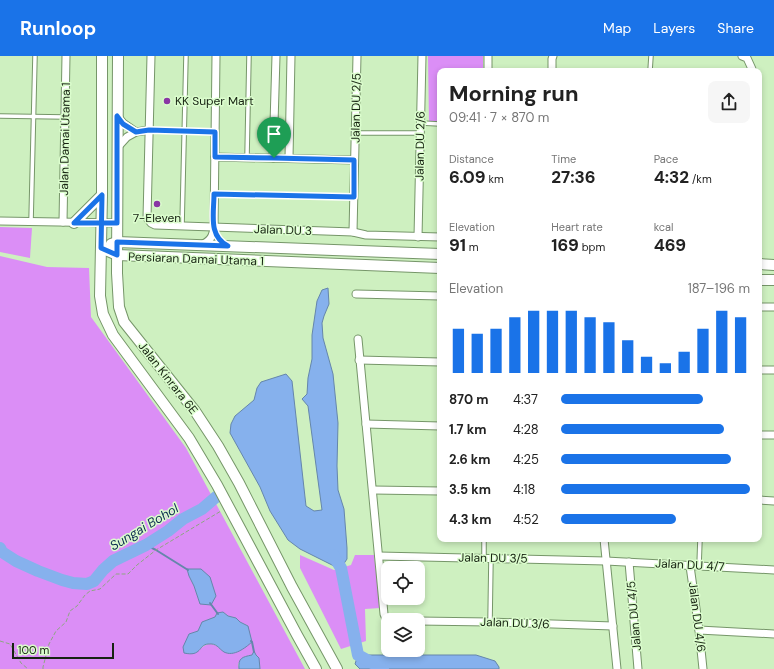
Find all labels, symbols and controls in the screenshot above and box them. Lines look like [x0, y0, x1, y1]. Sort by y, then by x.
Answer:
text: Runloop [20, 16, 96, 41]
text: Map [603, 19, 631, 37]
text: Layers [653, 19, 695, 37]
text: Share [717, 19, 754, 37]
street label: Jalan DU 2/5 [347, 73, 365, 143]
text: Morning run [449, 79, 579, 108]
button: share [708, 81, 750, 123]
street label: Jalan Damai Utama 1 [56, 82, 74, 196]
place label: KK Super Mart [175, 93, 254, 109]
marker: KK Super Mart [162, 96, 172, 106]
text: 09:41 · 7 × 870 m [449, 109, 549, 126]
street label: Jalan DU 2/6 [411, 111, 429, 181]
pin [257, 117, 291, 158]
icon: arrive [263, 123, 285, 145]
text: Distance [449, 152, 494, 166]
text: Time [551, 152, 576, 166]
text: Pace [654, 152, 678, 166]
text: 6.09 [449, 166, 486, 188]
text: 27:36 [551, 166, 596, 188]
text: 4:32 [654, 166, 689, 188]
text: km [486, 172, 504, 186]
text: /km [689, 172, 712, 186]
marker: 7-Eleven [152, 199, 162, 209]
place label: 7-Eleven [133, 210, 181, 226]
text: Elevation [449, 220, 495, 234]
text: Heart rate [551, 220, 603, 234]
text: kcal [654, 220, 674, 234]
street label: Jalan DU 3 [254, 221, 312, 239]
text: 91 [449, 234, 466, 256]
text: 169 [551, 234, 579, 256]
text: 469 [654, 234, 686, 256]
text: m [466, 240, 479, 254]
text: bpm [579, 240, 605, 254]
street label: Persiaran Damai Utama 1 [128, 249, 264, 269]
text: Elevation [449, 280, 503, 297]
text: 187–196 m [688, 280, 750, 297]
street label: Jalan Kinrara 6E [135, 338, 202, 418]
text: 870 m [449, 391, 488, 408]
text: 4:37 [513, 391, 538, 408]
text: 1.7 km [449, 421, 486, 438]
text: 4:28 [513, 421, 539, 438]
text: 2.6 km [449, 451, 490, 468]
text: 4:25 [513, 451, 539, 468]
text: 3.5 km [449, 481, 491, 498]
text: 4:18 [513, 481, 535, 498]
water label: Sungai Bohol [106, 499, 182, 554]
text: 4.3 km [449, 511, 491, 528]
text: 4:52 [513, 511, 539, 528]
street label: Jalan DU 3/5 [458, 549, 528, 567]
street label: Jalan DU 4/7 [655, 555, 725, 575]
map controls [381, 561, 425, 657]
button: locate [381, 561, 425, 605]
street label: Jalan DU 4/5 [623, 580, 645, 652]
street label: Jalan DU 4/6 [685, 581, 709, 653]
button: layers [381, 613, 425, 657]
street label: Jalan DU 3/6 [480, 614, 550, 632]
scale bar [12, 641, 114, 660]
text: 100 m [18, 643, 49, 657]

